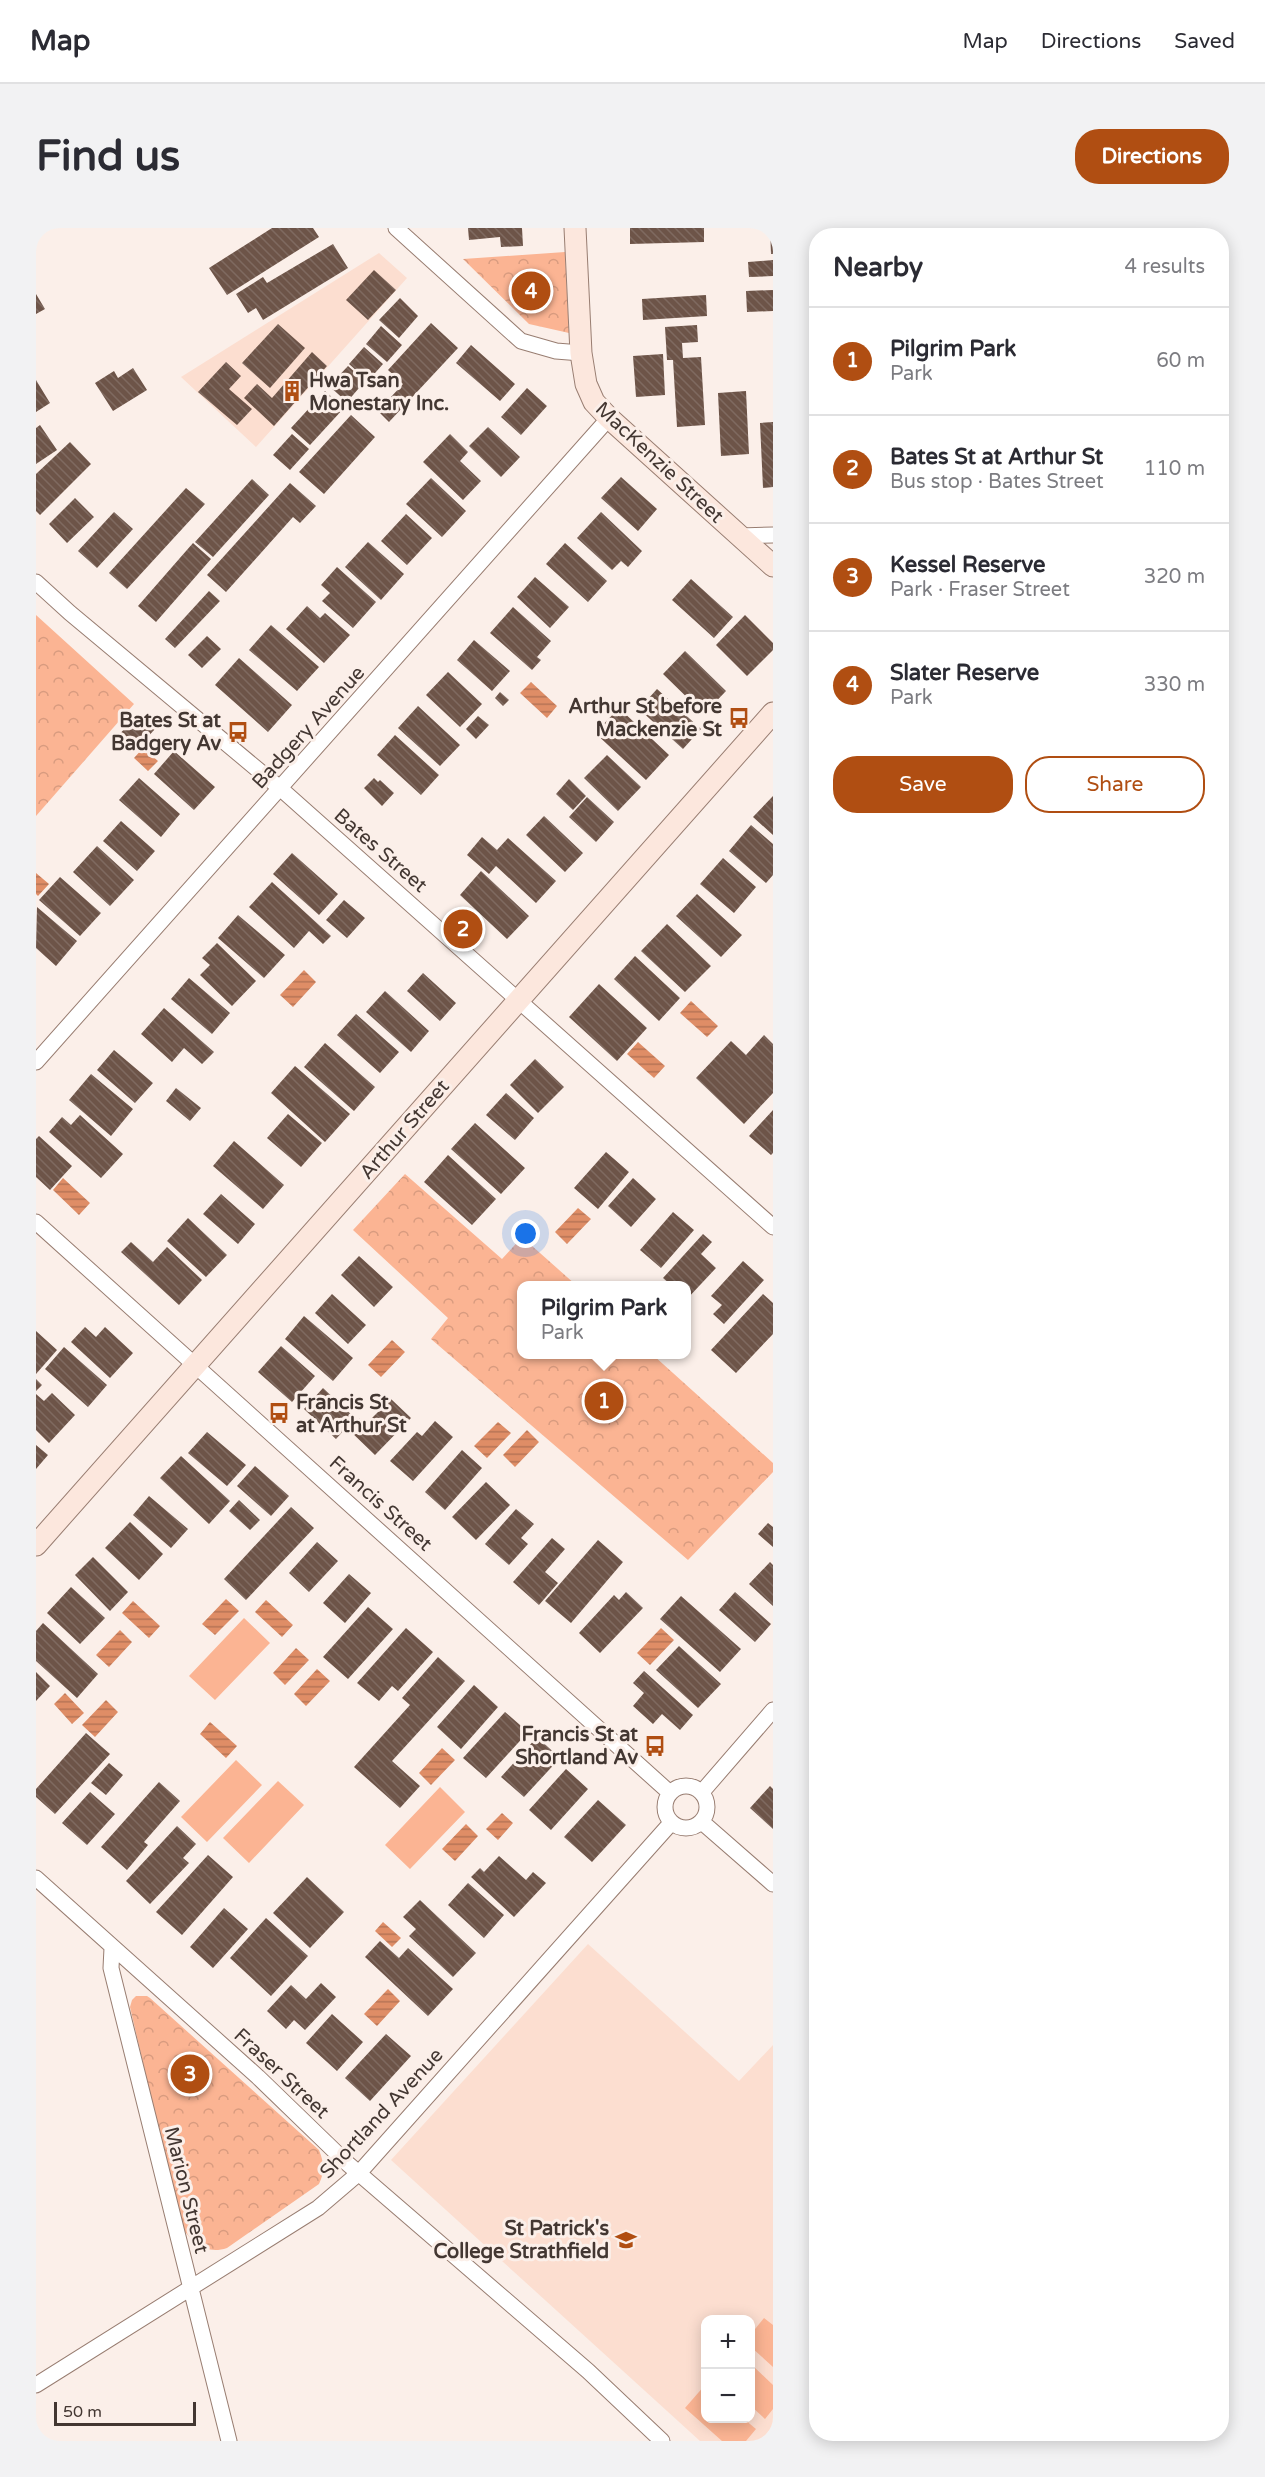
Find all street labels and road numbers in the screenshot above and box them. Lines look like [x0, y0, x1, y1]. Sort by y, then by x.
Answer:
street label: MacKenzie Street [590, 397, 729, 529]
street label: Badgery Avenue [247, 661, 370, 794]
street label: Bates Street [329, 804, 432, 898]
street label: Arthur Street [355, 1075, 455, 1184]
street label: Francis Street [324, 1451, 437, 1556]
street label: Fraser Street [229, 2024, 334, 2124]
street label: Shortland Avenue [315, 2043, 448, 2184]
street label: Marion Street [159, 2124, 213, 2257]

